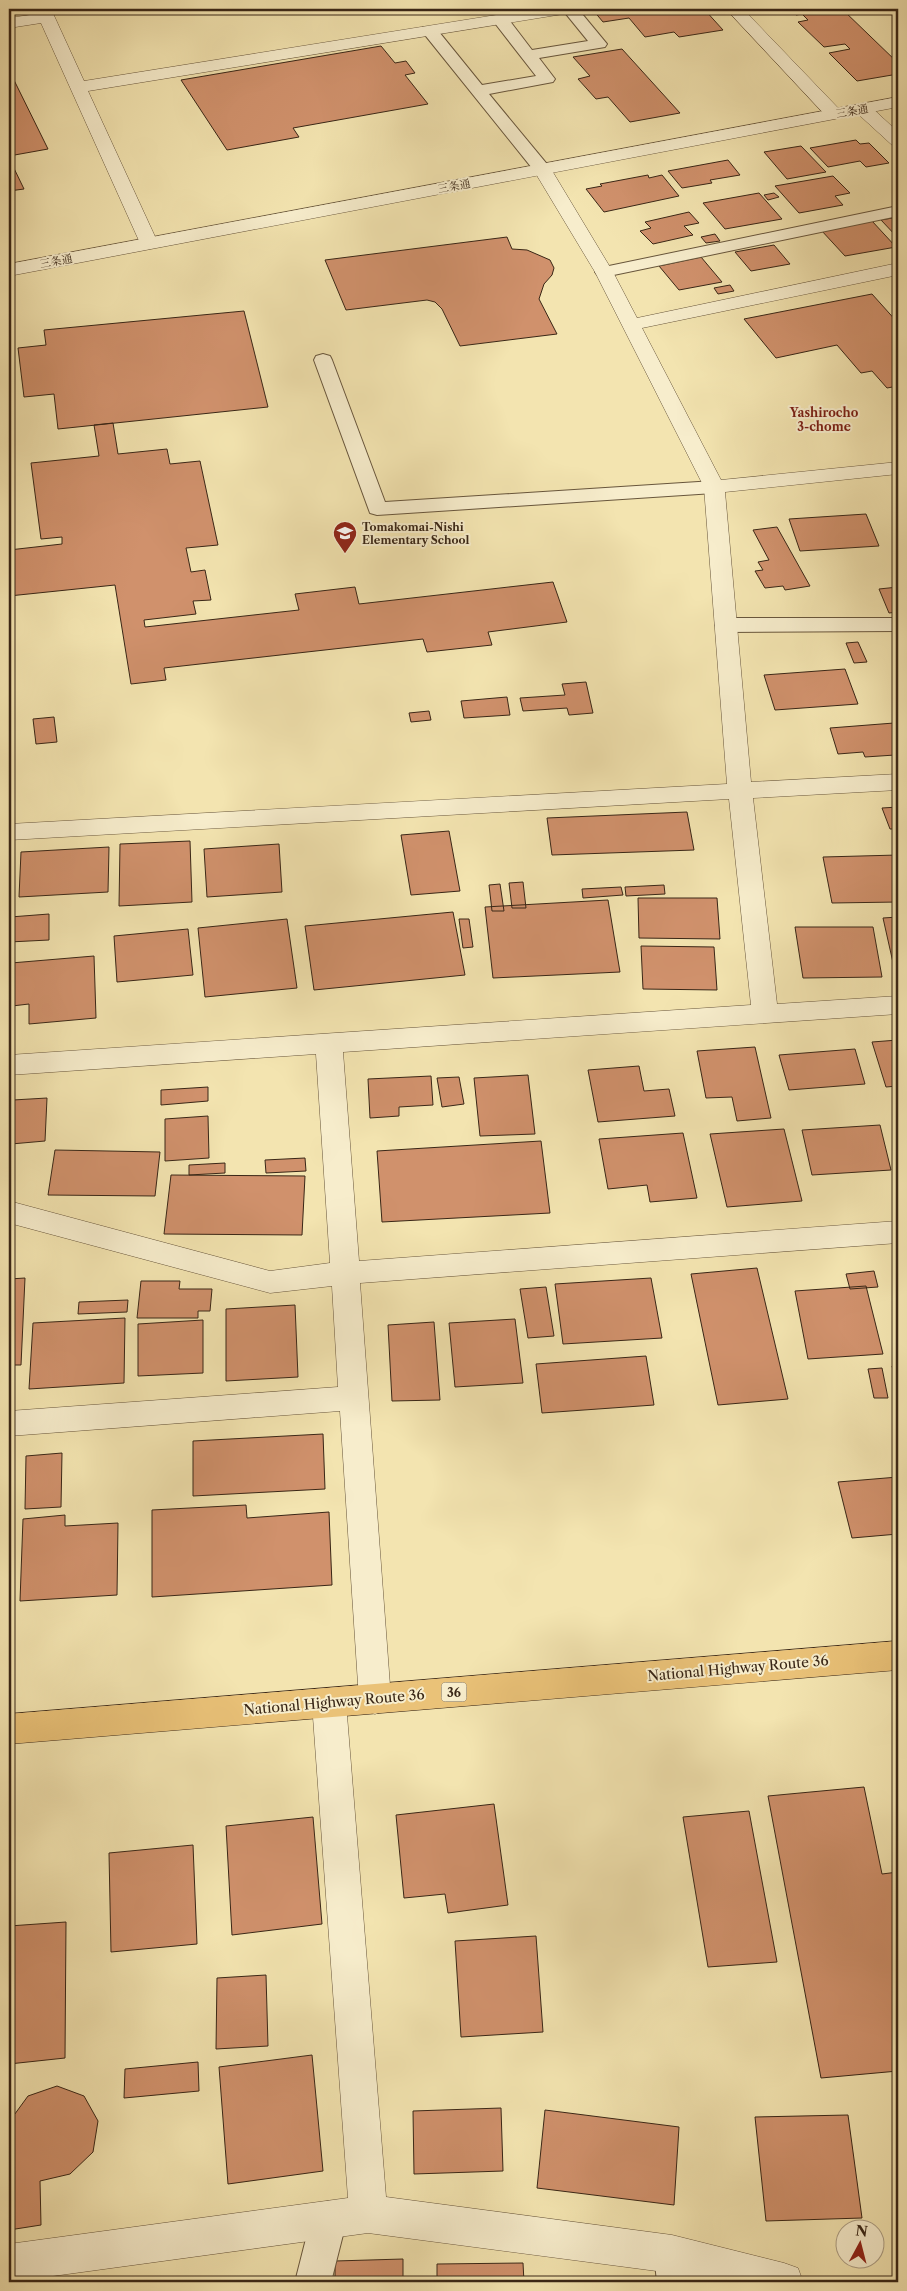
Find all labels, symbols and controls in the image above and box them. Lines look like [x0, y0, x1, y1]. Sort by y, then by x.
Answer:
street label: 三条通 [835, 101, 869, 121]
street label: 三条通 [436, 176, 472, 196]
street label: 三条通 [38, 251, 74, 271]
district label: Yashirocho 3-chome [789, 405, 859, 434]
school or university icon: Tomakomai-Nishi Elementary School [332, 520, 358, 554]
place label: Tomakomai-Nishi Elementary School [362, 520, 469, 547]
street label: National Highway Route 36 [647, 1651, 829, 1685]
road number: 36 [442, 1682, 466, 1701]
street label: National Highway Route 36 [243, 1685, 425, 1719]
north arrow [834, 2218, 884, 2268]
text: N [854, 2221, 869, 2241]

